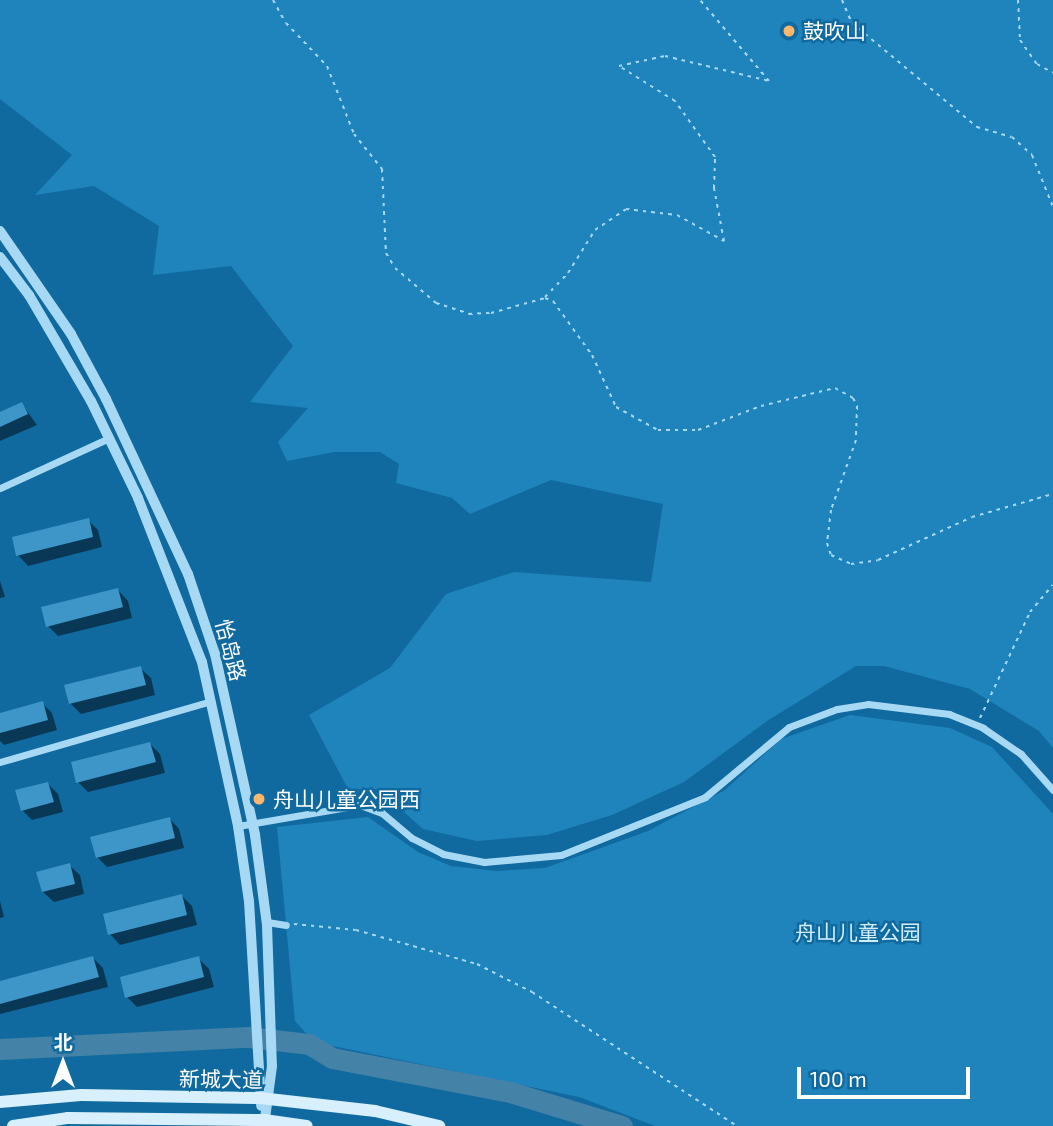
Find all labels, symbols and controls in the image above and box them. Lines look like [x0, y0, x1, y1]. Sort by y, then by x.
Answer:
place label: 鼓吹山 [803, 18, 866, 44]
marker: 鼓吹山 [781, 23, 797, 39]
street label: 怡岛路 [211, 616, 251, 684]
place label: 舟山儿童公园西 [273, 786, 420, 812]
marker: 舟山儿童公园西 [251, 791, 267, 807]
park label: 舟山儿童公园 [795, 919, 921, 945]
north arrow [28, 1028, 98, 1098]
text: 北 [53, 1030, 73, 1053]
scale bar [801, 1052, 974, 1096]
street label: 新城大道 [179, 1066, 263, 1092]
text: 100 m [810, 1066, 867, 1091]

